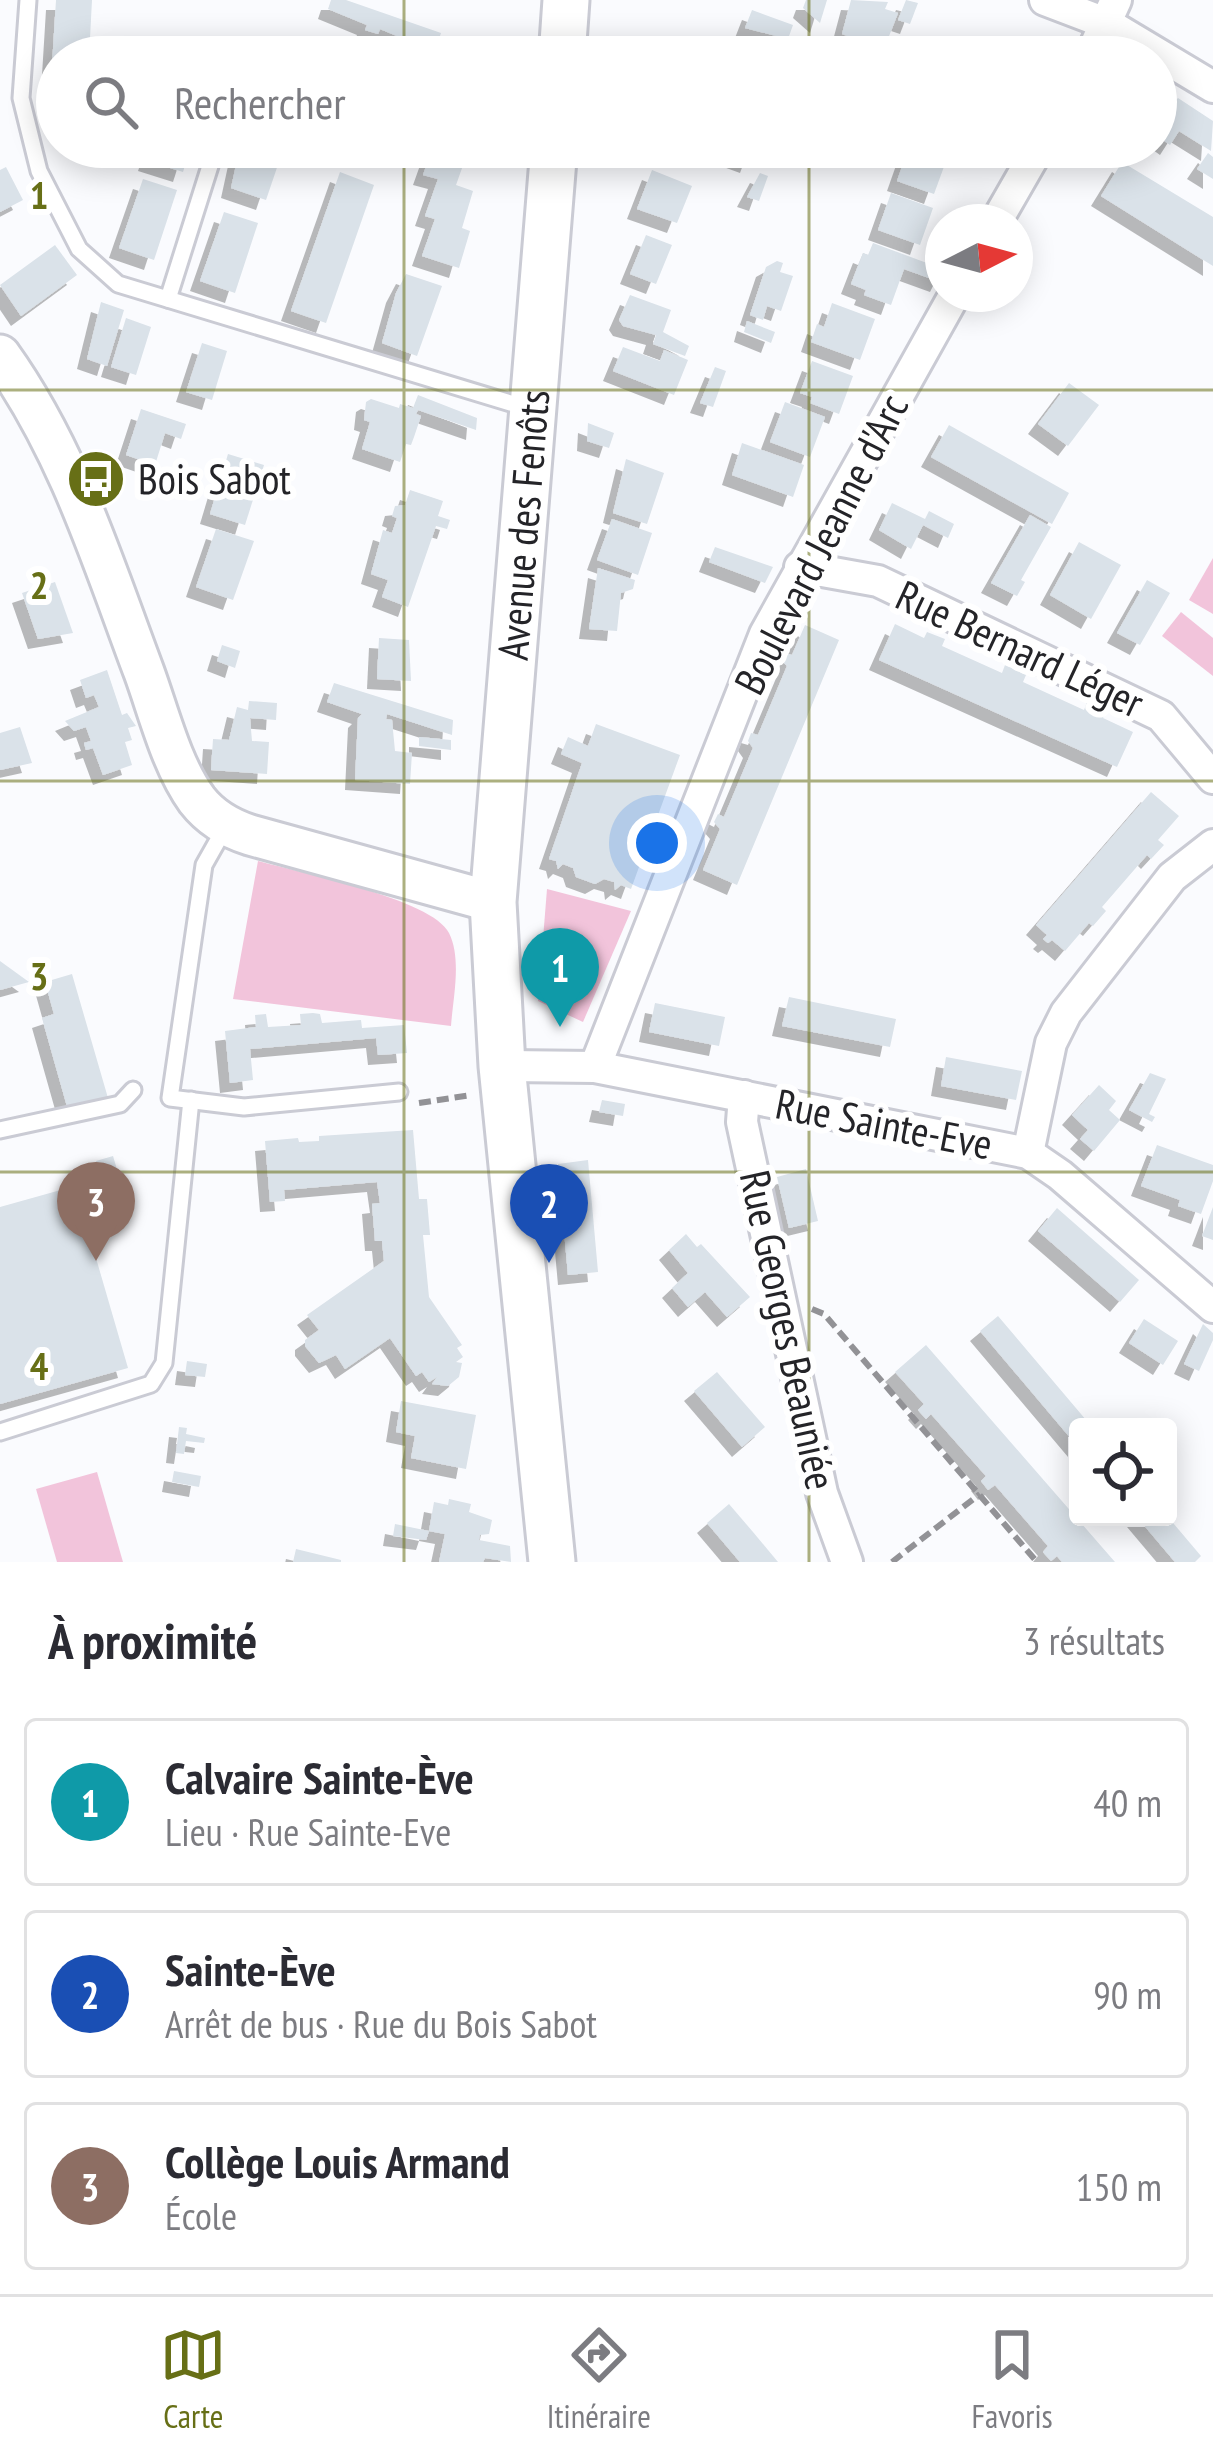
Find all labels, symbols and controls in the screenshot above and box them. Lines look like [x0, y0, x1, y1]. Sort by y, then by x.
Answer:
search box [36, 36, 1177, 168]
icon: search [78, 69, 144, 135]
text: Rechercher [174, 73, 346, 131]
text: 1 [30, 169, 48, 220]
north arrow [925, 204, 1033, 312]
street label: Boulevard Jeanne d'Arc [721, 384, 920, 703]
street label: Avenue des Fenôts [485, 388, 561, 662]
bus stop icon: Bois Sabot [65, 448, 127, 510]
place label: Bois Sabot [138, 451, 291, 506]
text: 2 [30, 559, 48, 610]
street label: Rue Bernard Léger [888, 567, 1153, 730]
your location [627, 813, 687, 873]
pin: 1 [521, 928, 599, 1027]
text: 3 [30, 950, 48, 1001]
street label: Rue Sainte-Eve [771, 1076, 997, 1171]
pin: 3 [57, 1162, 135, 1261]
pin: 2 [510, 1164, 588, 1263]
street label: Rue Georges Beauniée [728, 1165, 849, 1494]
text: 4 [30, 1340, 49, 1391]
map controls [1069, 1418, 1177, 1526]
button: locate [1069, 1418, 1177, 1526]
text: À proximité [48, 1607, 257, 1673]
text: 3 résultats [1023, 1615, 1165, 1666]
text: Calvaire Sainte-Ève [165, 1748, 474, 1806]
text: 1 [81, 1777, 99, 1828]
text: 40 m [1093, 1777, 1162, 1828]
text: Lieu · Rue Sainte-Eve [165, 1806, 451, 1857]
text: Sainte-Ève [165, 1940, 336, 1998]
text: 2 [81, 1969, 99, 2020]
text: 90 m [1093, 1969, 1162, 2020]
text: Arrêt de bus · Rue du Bois Sabot [165, 1998, 597, 2049]
text: Collège Louis Armand [165, 2132, 510, 2190]
text: 3 [81, 2161, 99, 2212]
text: 150 m [1076, 2161, 1162, 2212]
text: École [165, 2190, 237, 2241]
tab: Carte [160, 2322, 226, 2437]
tab: Itinéraire [547, 2322, 651, 2437]
tab: Favoris [971, 2322, 1053, 2437]

